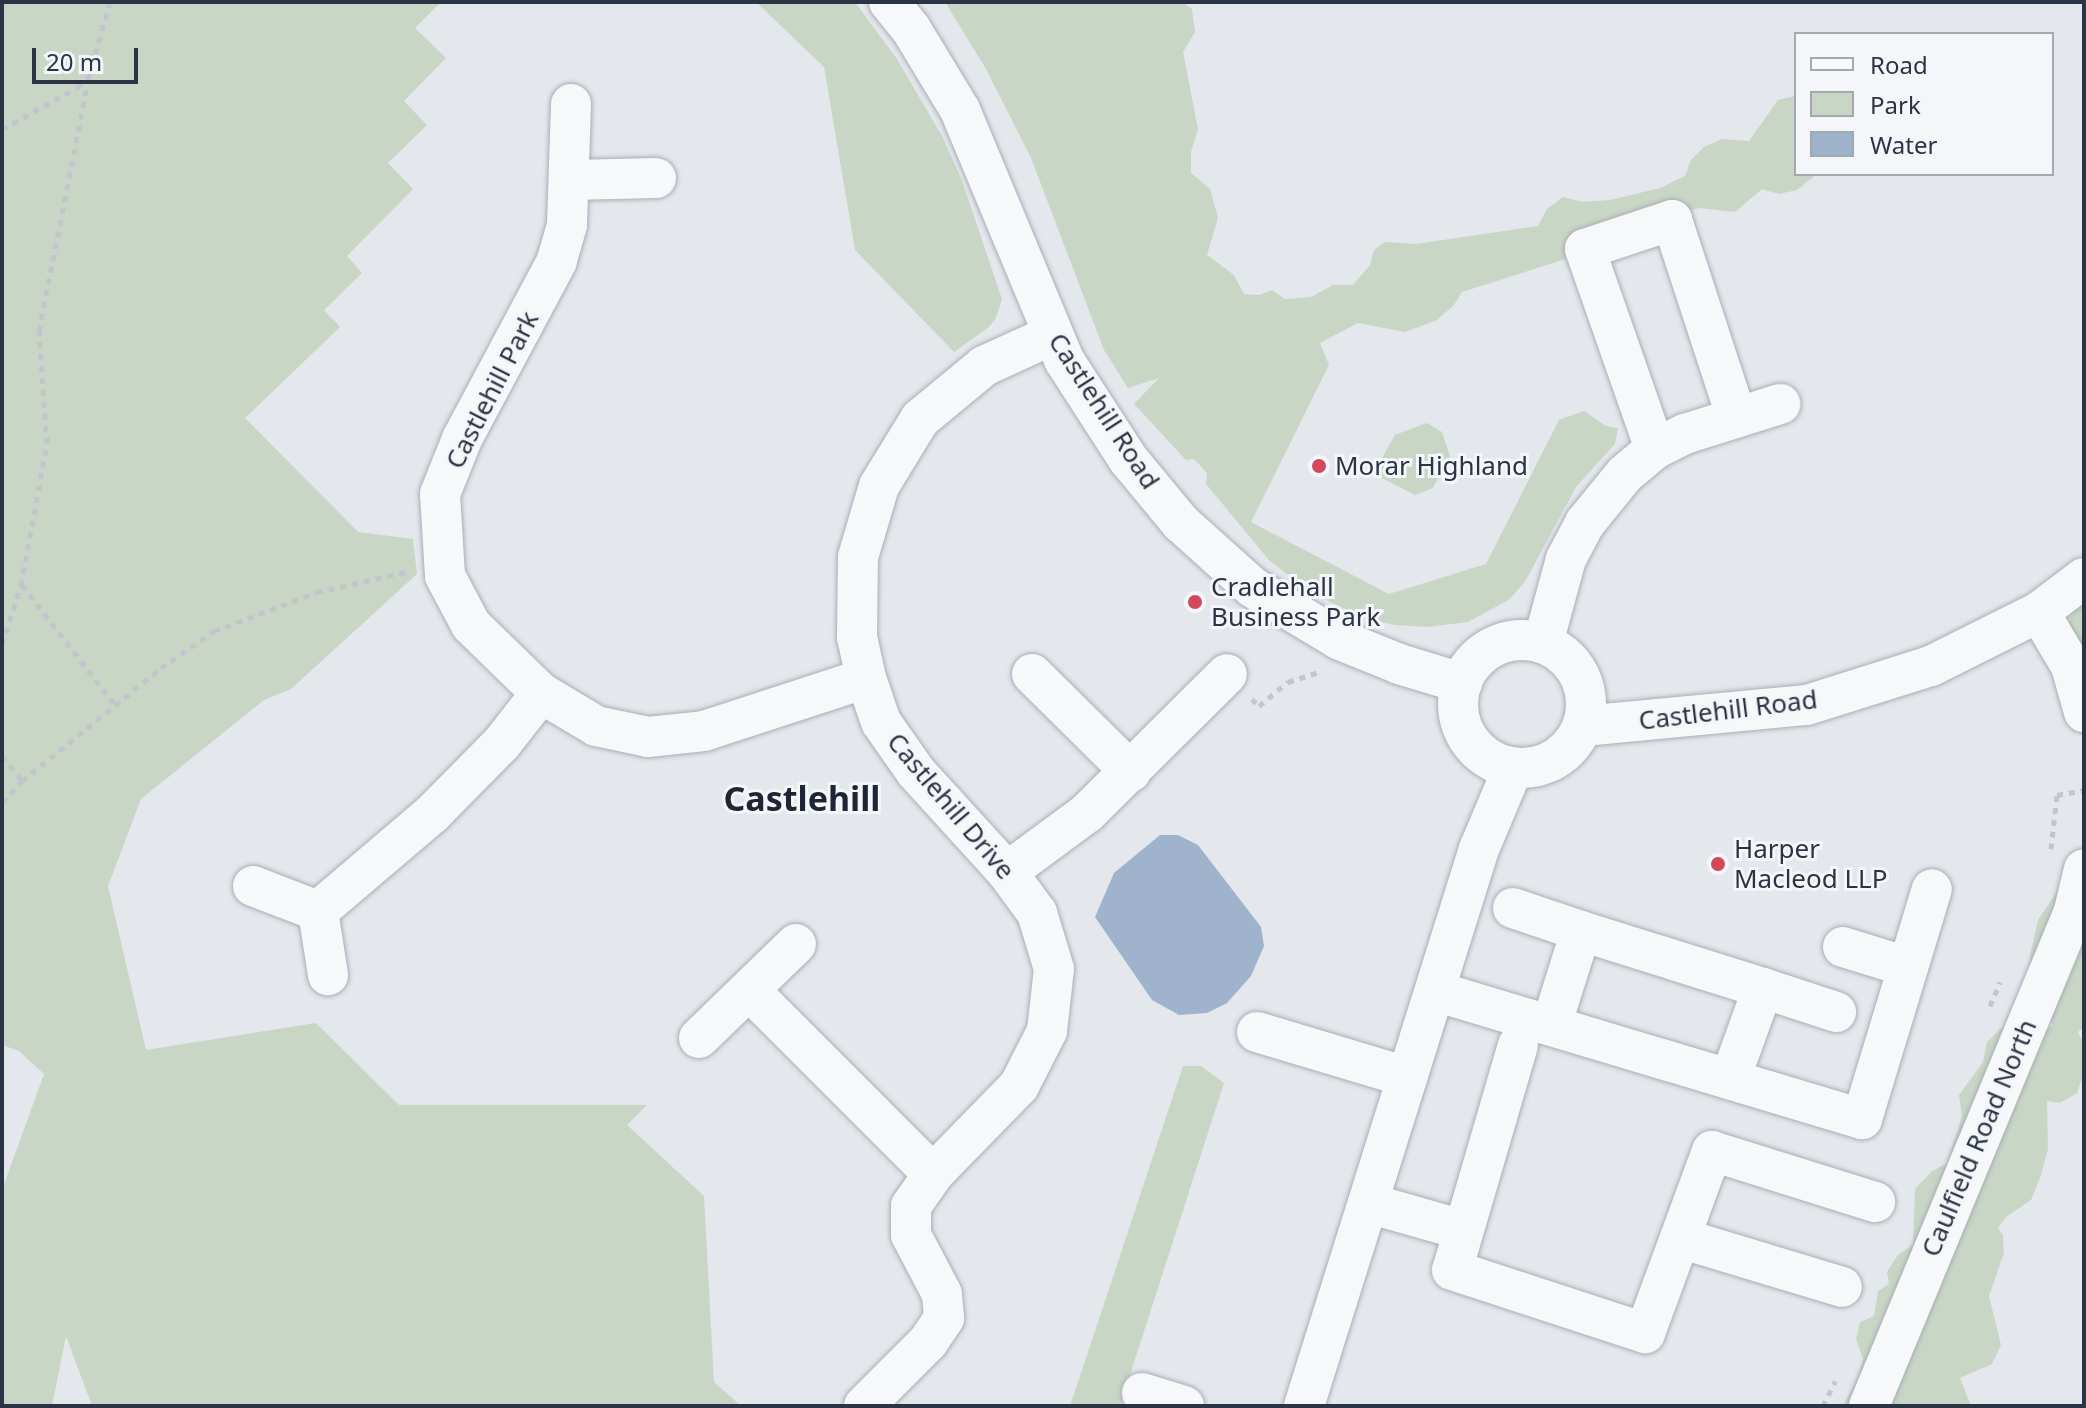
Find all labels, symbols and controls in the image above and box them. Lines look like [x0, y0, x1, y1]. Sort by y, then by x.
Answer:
scale bar [36, 32, 142, 82]
legend [1794, 32, 2054, 176]
text: 20 m [46, 45, 102, 78]
text: Road [1870, 48, 1928, 81]
text: Park [1870, 88, 1921, 121]
text: Water [1870, 128, 1937, 161]
street label: Castlehill Park [439, 306, 545, 474]
street label: Castlehill Road [1042, 327, 1166, 495]
place label: Morar Highland [1335, 450, 1528, 482]
marker: Morar Highland [1310, 457, 1328, 475]
place label: Cradlehall Business Park [1211, 571, 1380, 632]
marker: Cradlehall Business Park [1186, 593, 1204, 611]
street label: Castlehill Road [1637, 684, 1819, 736]
street label: Castlehill Drive [881, 726, 1021, 886]
district label: Castlehill [724, 779, 880, 819]
place label: Harper Macleod LLP [1734, 833, 1887, 894]
marker: Harper Macleod LLP [1709, 855, 1727, 873]
street label: Caulfield Road North [1915, 1015, 2043, 1261]

